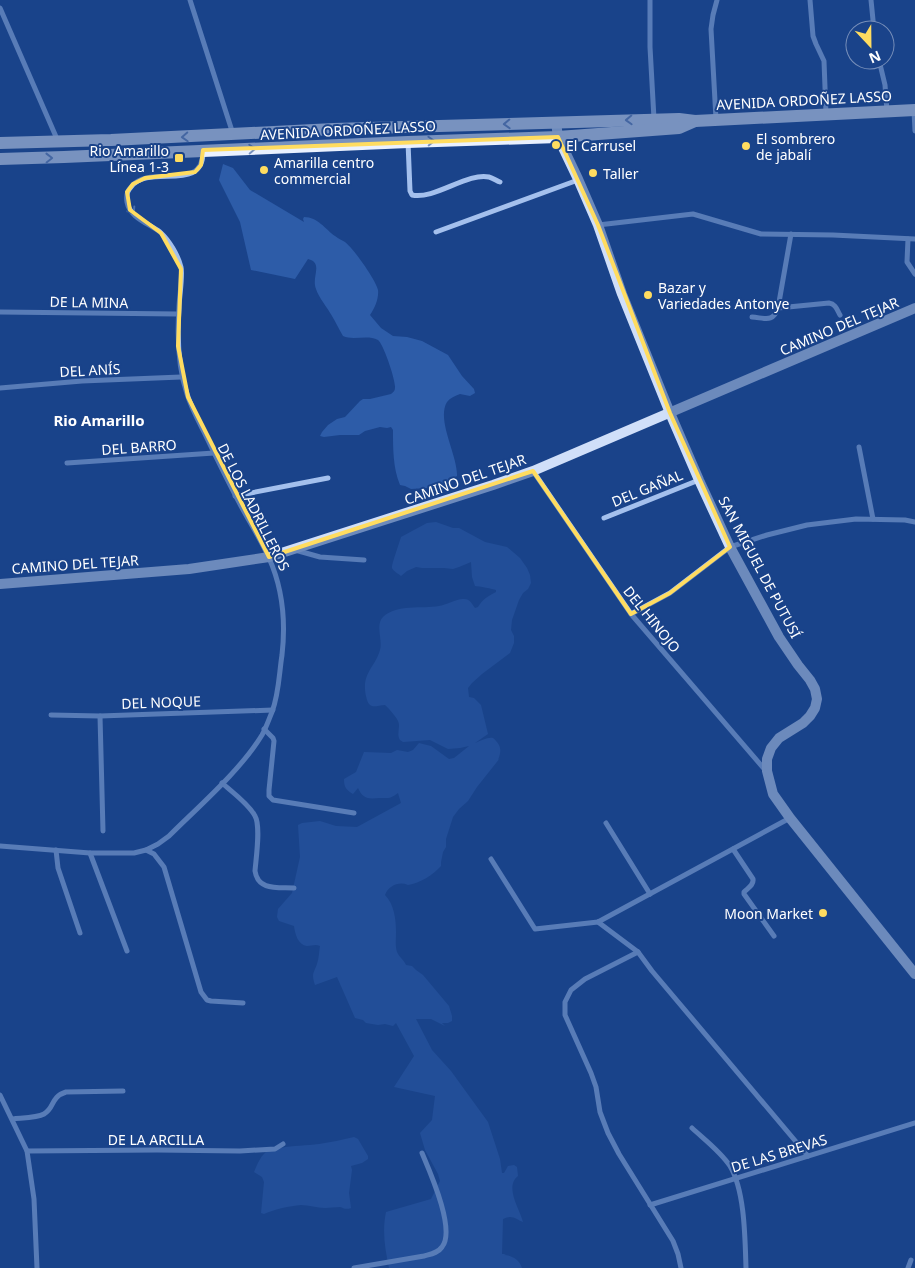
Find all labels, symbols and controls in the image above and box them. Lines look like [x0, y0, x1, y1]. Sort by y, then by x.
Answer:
north arrow [845, 20, 895, 70]
text: N [866, 47, 884, 68]
street label: AVENIDA ORDOÑEZ LASSO [716, 86, 892, 114]
one-way arrow [625, 115, 632, 125]
street label: AVENIDA ORDOÑEZ LASSO [260, 116, 436, 144]
one-way arrow [503, 119, 510, 129]
place label: El sombrero de jabalí [756, 129, 835, 164]
one-way arrow [180, 131, 188, 142]
one-way arrow [428, 135, 436, 146]
place label: El Carrusel [566, 136, 636, 155]
marker: El Carrusel [550, 139, 562, 151]
marker: El sombrero de jabalí [740, 140, 752, 152]
place label: Rio Amarillo Línea 1-3 [90, 141, 169, 176]
one-way arrow [248, 143, 256, 154]
marker: Rio Amarillo Línea 1-3 [173, 152, 185, 164]
one-way arrow [45, 153, 53, 163]
place label: Amarilla centro commercial [274, 153, 374, 188]
marker: Amarilla centro commercial [258, 164, 270, 176]
place label: Taller [603, 164, 639, 183]
marker: Taller [587, 167, 599, 179]
one-way arrow [126, 205, 136, 214]
place label: Bazar y Variedades Antonye [658, 278, 789, 313]
marker: Bazar y Variedades Antonye [642, 289, 654, 301]
street label: DE LA MINA [50, 292, 129, 312]
street label: CAMINO DEL TEJAR [777, 292, 902, 360]
street label: DEL ANÍS [59, 359, 121, 381]
district label: Rio Amarillo [53, 410, 145, 430]
street label: DEL BARRO [101, 435, 177, 459]
street label: DE LOS LADRILLEROS [214, 440, 295, 574]
street label: CAMINO DEL TEJAR [402, 449, 529, 509]
street label: DEL GAÑAL [609, 465, 685, 511]
street label: SAN MIGUEL DE PUTUSÍ [714, 493, 806, 642]
street label: CAMINO DEL TEJAR [11, 550, 139, 578]
street label: DEL HINOJO [619, 582, 685, 656]
street label: DEL NOQUE [121, 691, 201, 713]
place label: Moon Market [724, 904, 813, 923]
marker: Moon Market [817, 907, 829, 919]
street label: DE LAS BREVAS [729, 1129, 830, 1177]
street label: DE LA ARCILLA [108, 1130, 204, 1149]

